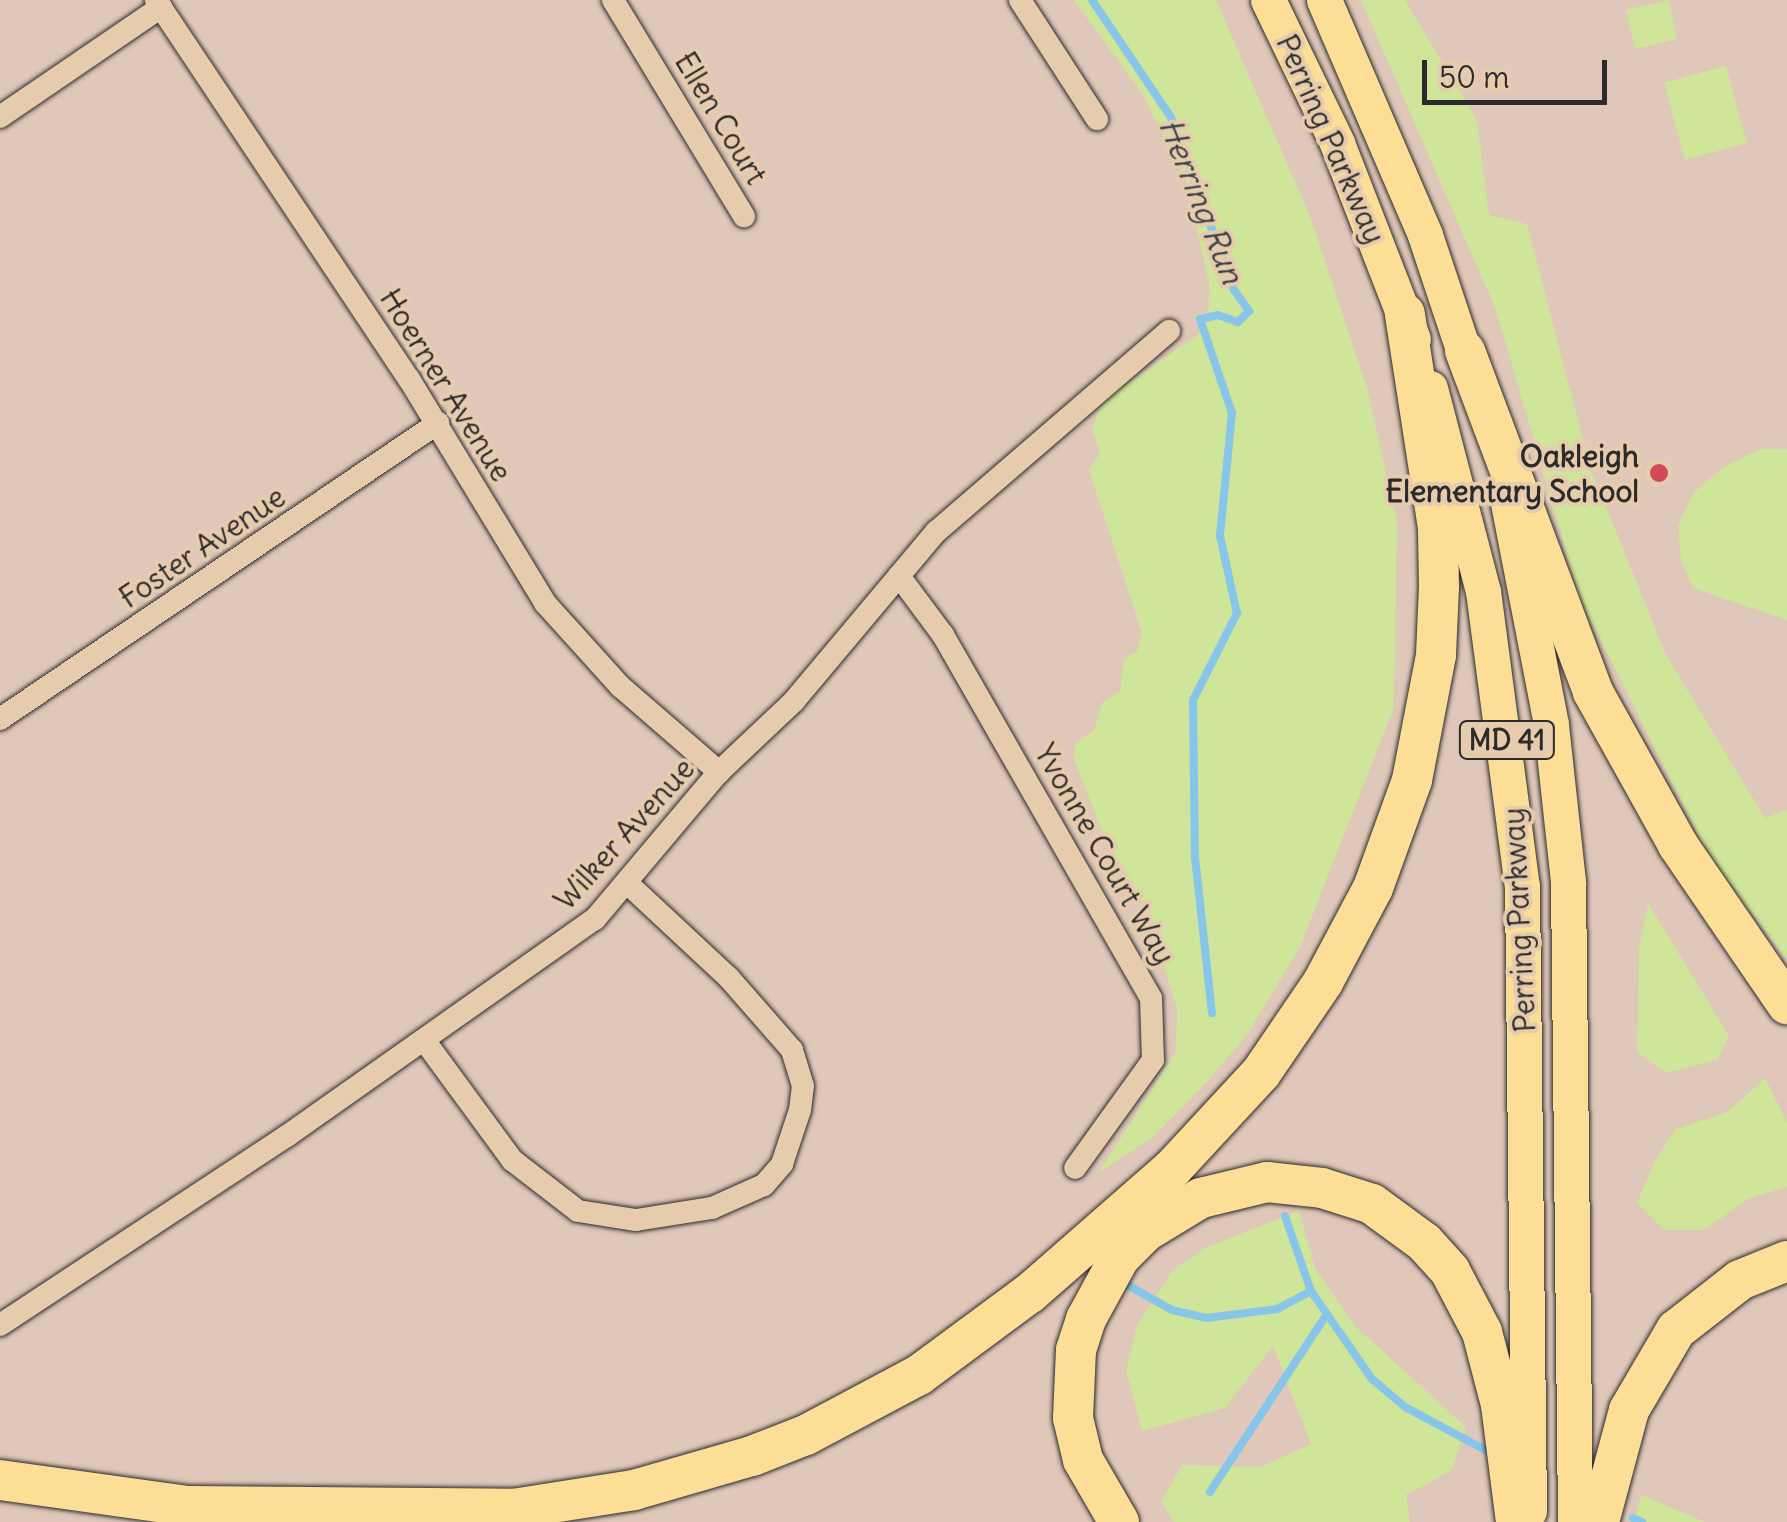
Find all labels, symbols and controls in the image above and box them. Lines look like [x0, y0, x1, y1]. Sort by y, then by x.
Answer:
street label: Perring Parkway [1269, 29, 1393, 249]
scale bar [1427, 40, 1612, 102]
street label: Ellen Court [667, 45, 775, 191]
text: 50 m [1439, 58, 1509, 96]
water label: Herring Run [1150, 113, 1252, 289]
street label: Hoerner Avenue [372, 282, 520, 488]
place label: Oakleigh Elementary School [1386, 438, 1639, 508]
marker: Oakleigh Elementary School [1648, 462, 1670, 484]
street label: Foster Avenue [112, 478, 292, 616]
road number: MD 41 [1457, 717, 1557, 763]
street label: Yvonne Court Way [1027, 737, 1183, 971]
street label: Wilker Avenue [546, 751, 702, 917]
street label: Perring Parkway [1495, 807, 1543, 1033]

